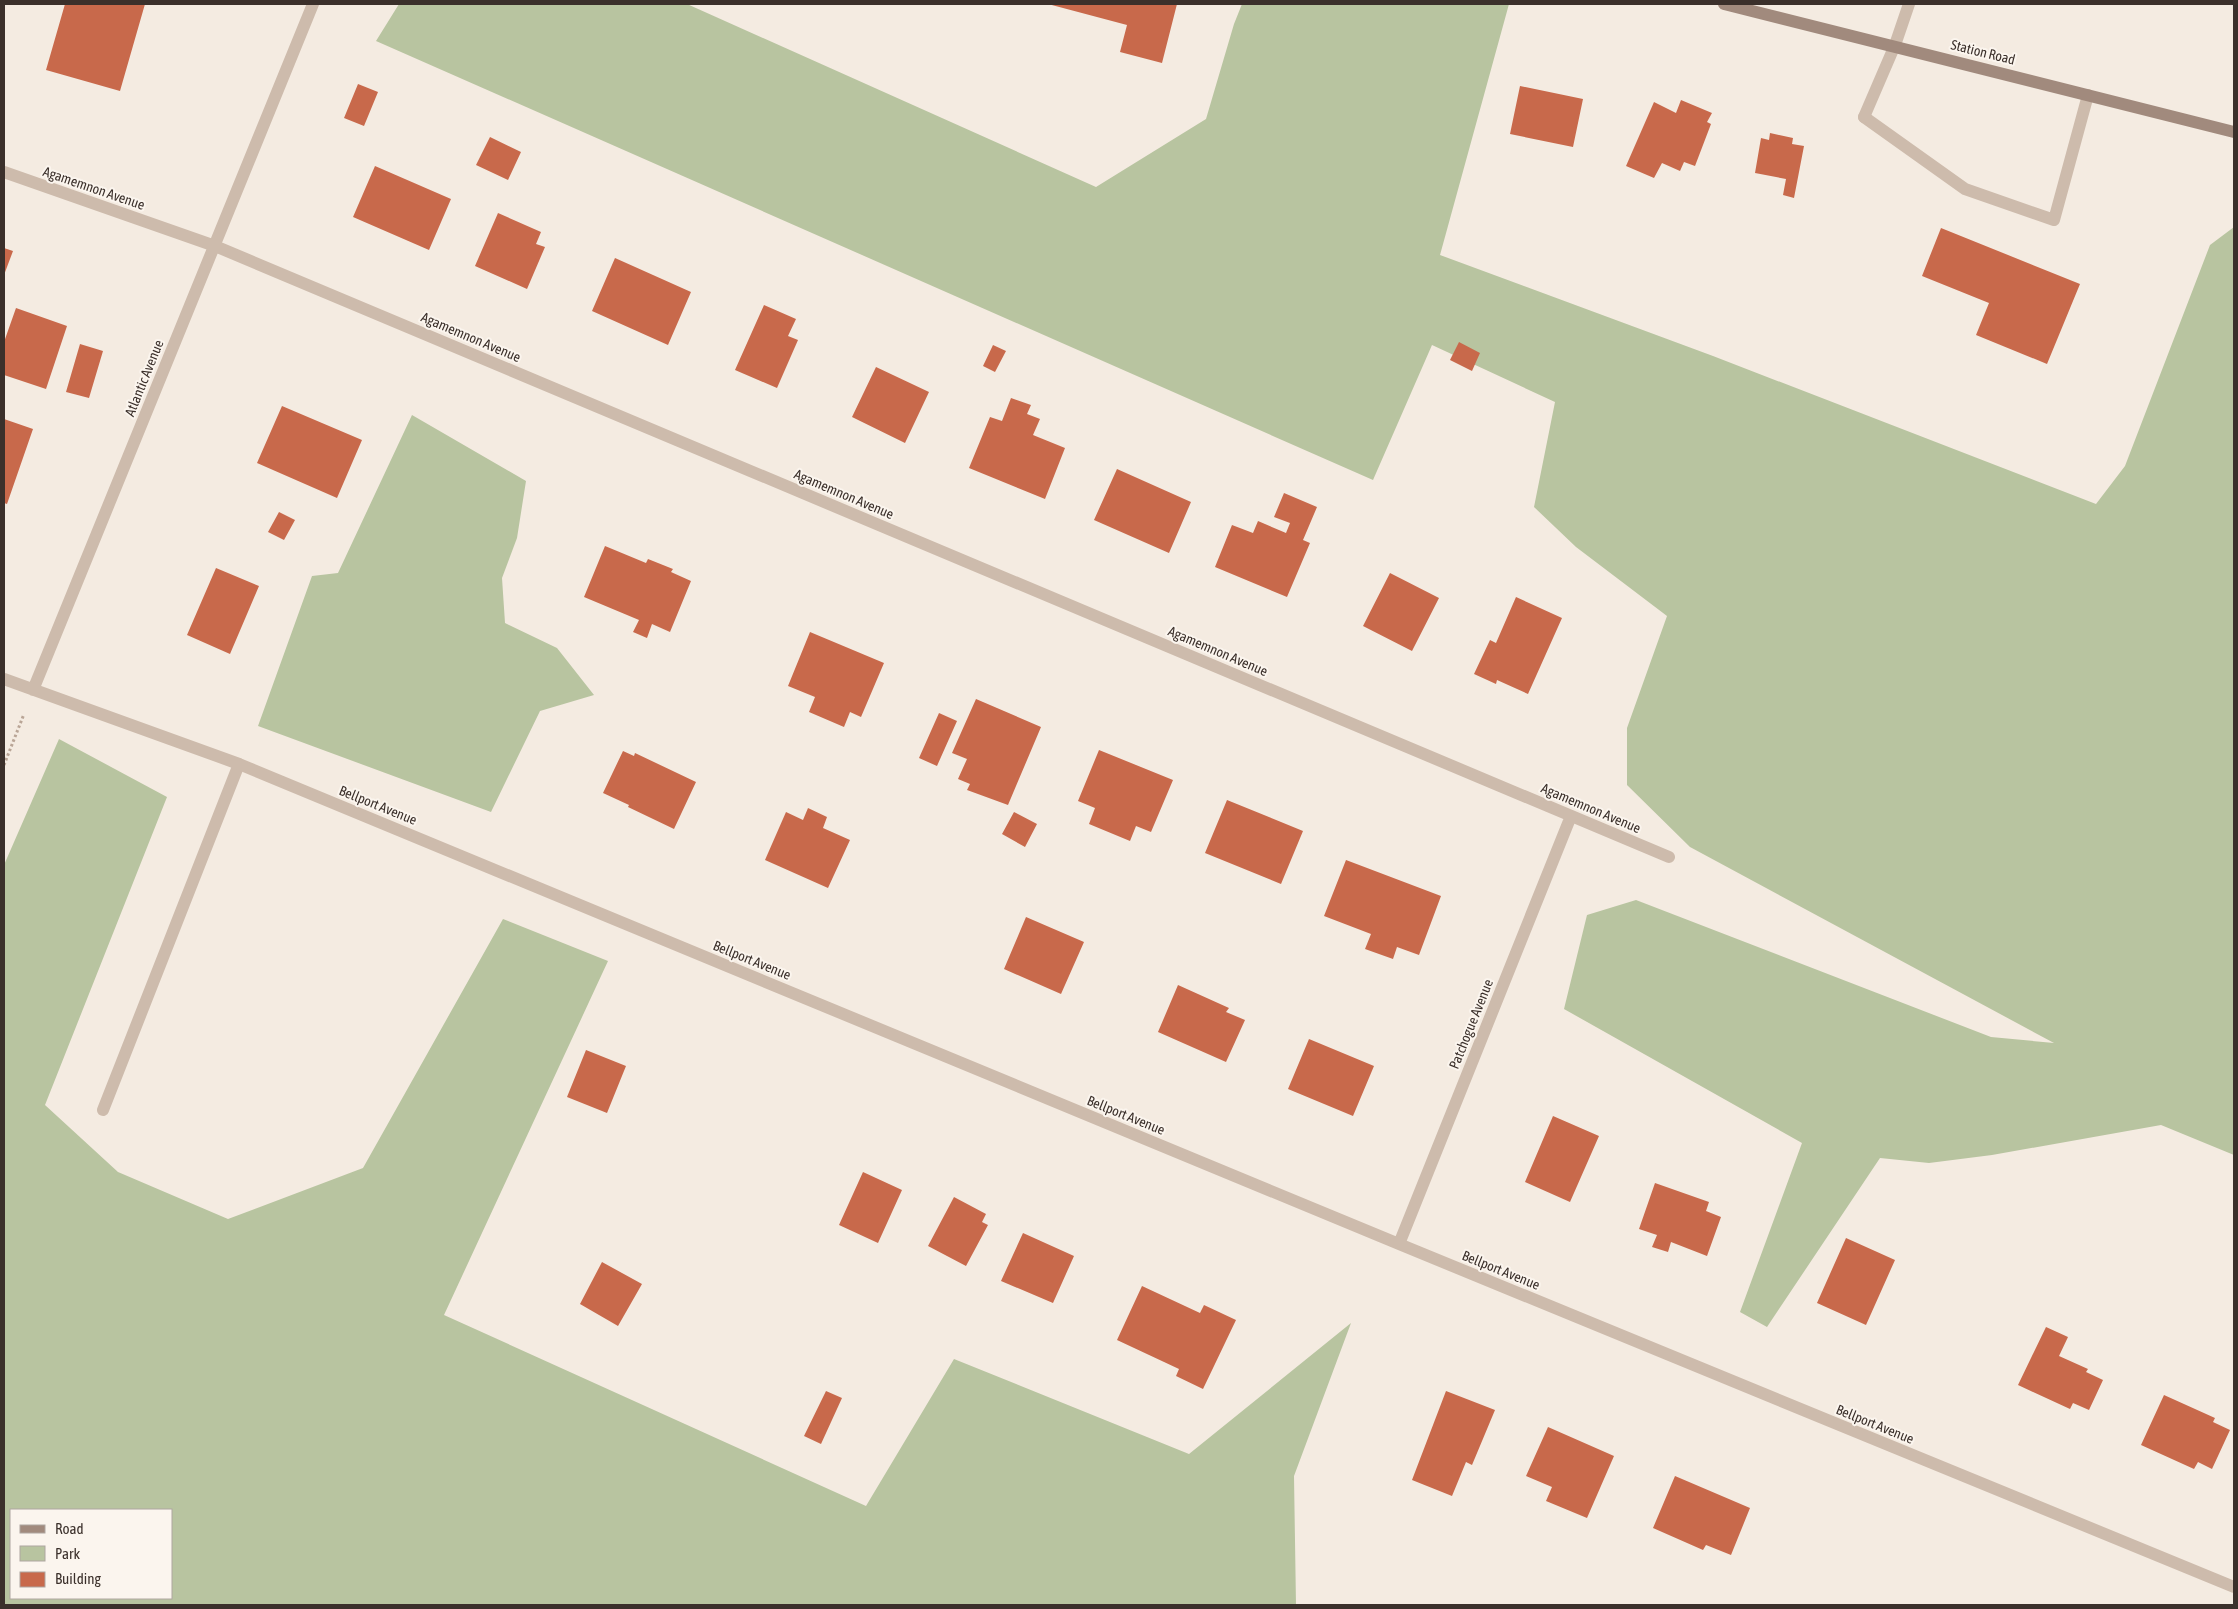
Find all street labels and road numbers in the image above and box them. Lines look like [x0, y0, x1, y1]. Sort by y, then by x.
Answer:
street label: Station Road [1949, 36, 2017, 68]
street label: Agamemnon Avenue [41, 163, 147, 213]
street label: Agamemnon Avenue [419, 309, 523, 365]
street label: Atlantic Avenue [121, 337, 167, 419]
street label: Agamemnon Avenue [792, 466, 896, 522]
street label: Agamemnon Avenue [1166, 623, 1270, 679]
street label: Agamemnon Avenue [1539, 780, 1643, 836]
street label: Bellport Avenue [337, 782, 419, 828]
street label: Bellport Avenue [711, 937, 793, 983]
street label: Patchogue Avenue [1446, 977, 1496, 1071]
street label: Bellport Avenue [1085, 1092, 1167, 1138]
street label: Bellport Avenue [1460, 1247, 1542, 1293]
street label: Bellport Avenue [1834, 1401, 1916, 1447]

